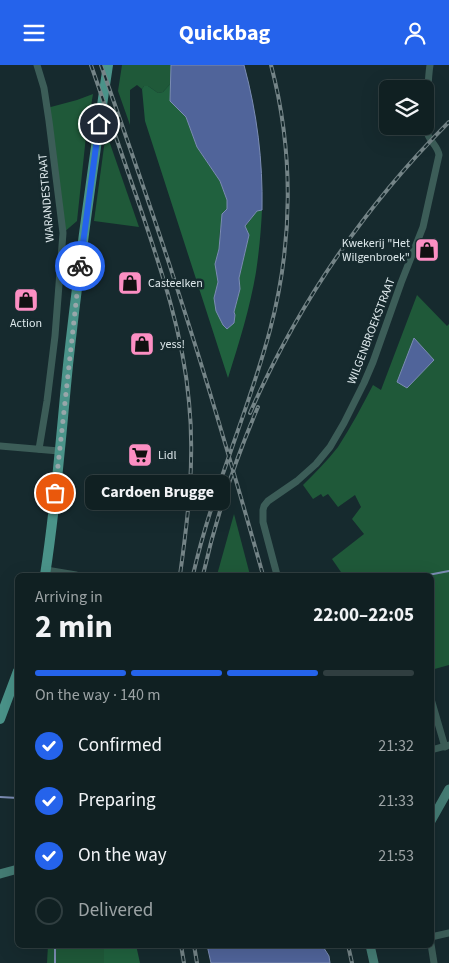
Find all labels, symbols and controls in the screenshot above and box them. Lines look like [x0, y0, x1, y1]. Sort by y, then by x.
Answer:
text: Quickbag [179, 17, 270, 49]
icon: menu [20, 19, 48, 47]
icon: person [401, 19, 429, 47]
map controls [379, 80, 434, 135]
button: layers [379, 80, 434, 135]
pin [78, 103, 120, 145]
icon: home [85, 110, 113, 138]
street label: WARANDESTRAAT [34, 152, 59, 243]
place label: Kwekerij "Het Wilgenbroek" [342, 235, 410, 266]
shop icon: Kwekerij "Het Wilgenbroek" [414, 237, 440, 263]
courier [55, 241, 105, 291]
icon: bike [66, 252, 94, 280]
shop icon: Casteelken [117, 270, 143, 296]
place label: Casteelken [148, 275, 203, 292]
street label: WILGENBROEKSTRAAT [343, 275, 400, 387]
shop icon: Action [13, 287, 39, 313]
place label: Action [10, 315, 42, 332]
shop icon: yess! [129, 331, 155, 357]
place label: yess! [160, 336, 185, 353]
supermarket icon: Lidl [127, 442, 153, 468]
place label: Lidl [158, 447, 177, 464]
pin [34, 472, 76, 514]
callout: Cardoen Brugge [85, 475, 230, 511]
icon: bag [41, 479, 69, 507]
text: Cardoen Brugge [101, 481, 214, 503]
text: Arriving in [35, 586, 103, 608]
text: 22:00–22:05 [313, 602, 414, 629]
text: 2 min [35, 604, 113, 650]
text: On the way · 140 m [35, 684, 160, 706]
icon: check [35, 732, 63, 760]
text: Confirmed [78, 732, 162, 759]
text: 21:32 [378, 735, 414, 757]
icon: check [35, 787, 63, 815]
text: Preparing [78, 787, 156, 814]
text: 21:33 [378, 790, 414, 812]
icon: check [35, 842, 63, 870]
text: On the way [78, 842, 167, 869]
text: 21:53 [378, 845, 414, 867]
text: Delivered [78, 897, 153, 924]

